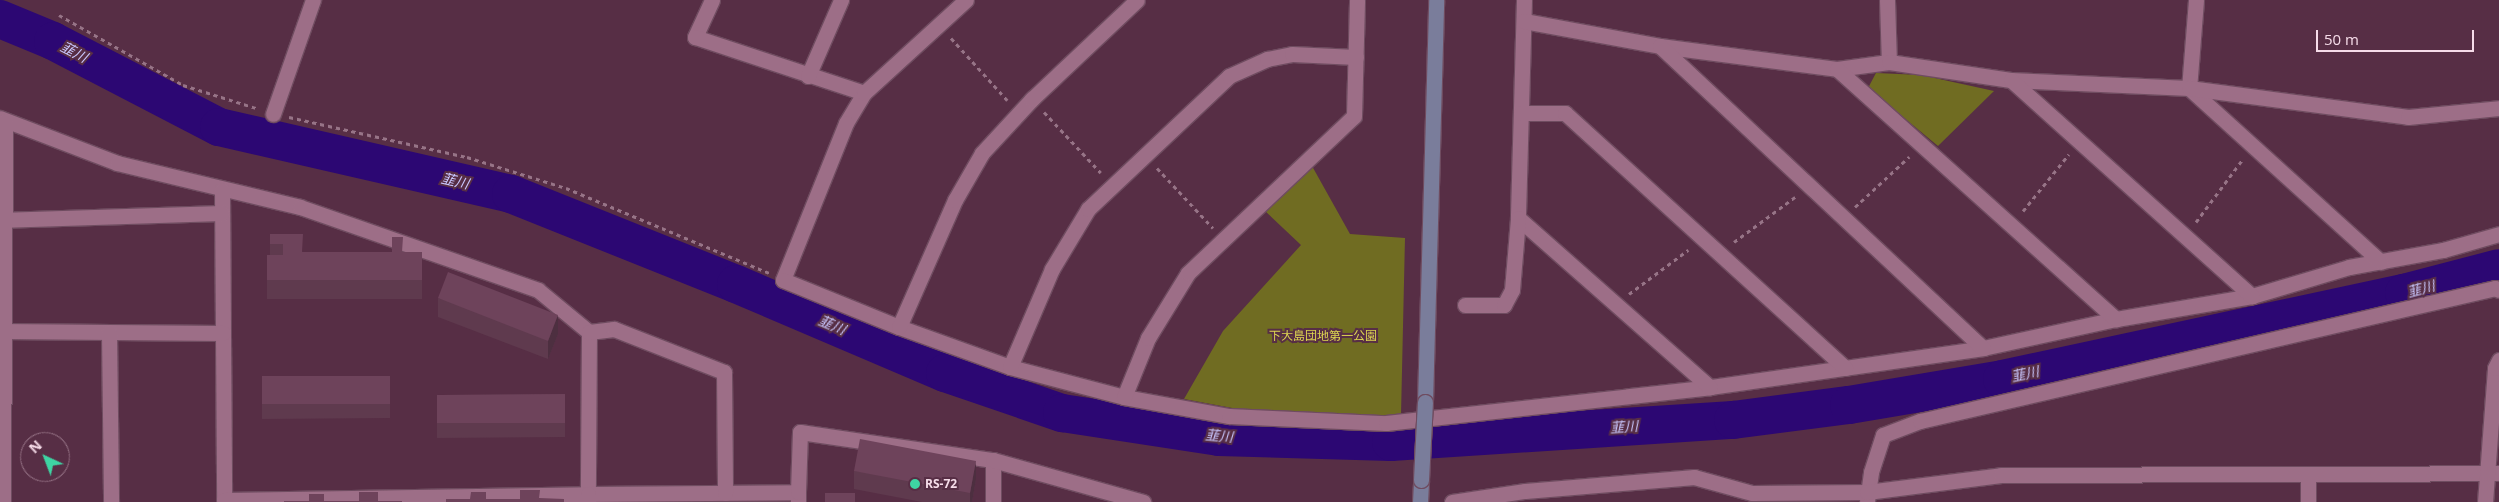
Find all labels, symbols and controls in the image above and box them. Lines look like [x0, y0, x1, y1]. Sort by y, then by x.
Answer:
scale bar [2319, 20, 2476, 52]
text: 50 m [2324, 29, 2359, 49]
water label: 韮川 [58, 38, 90, 66]
water label: 韮川 [439, 170, 471, 192]
water label: 韮川 [2405, 277, 2437, 301]
water label: 韮川 [816, 312, 848, 338]
park label: 下大島団地第一公園 [1269, 329, 1377, 343]
water label: 韮川 [2010, 363, 2040, 385]
water label: 韮川 [1609, 418, 1639, 436]
water label: 韮川 [1204, 426, 1234, 446]
north arrow [20, 432, 70, 482]
text: N [24, 436, 46, 457]
place label: RS-72 [925, 477, 957, 491]
marker: RS-72 [909, 478, 921, 490]

